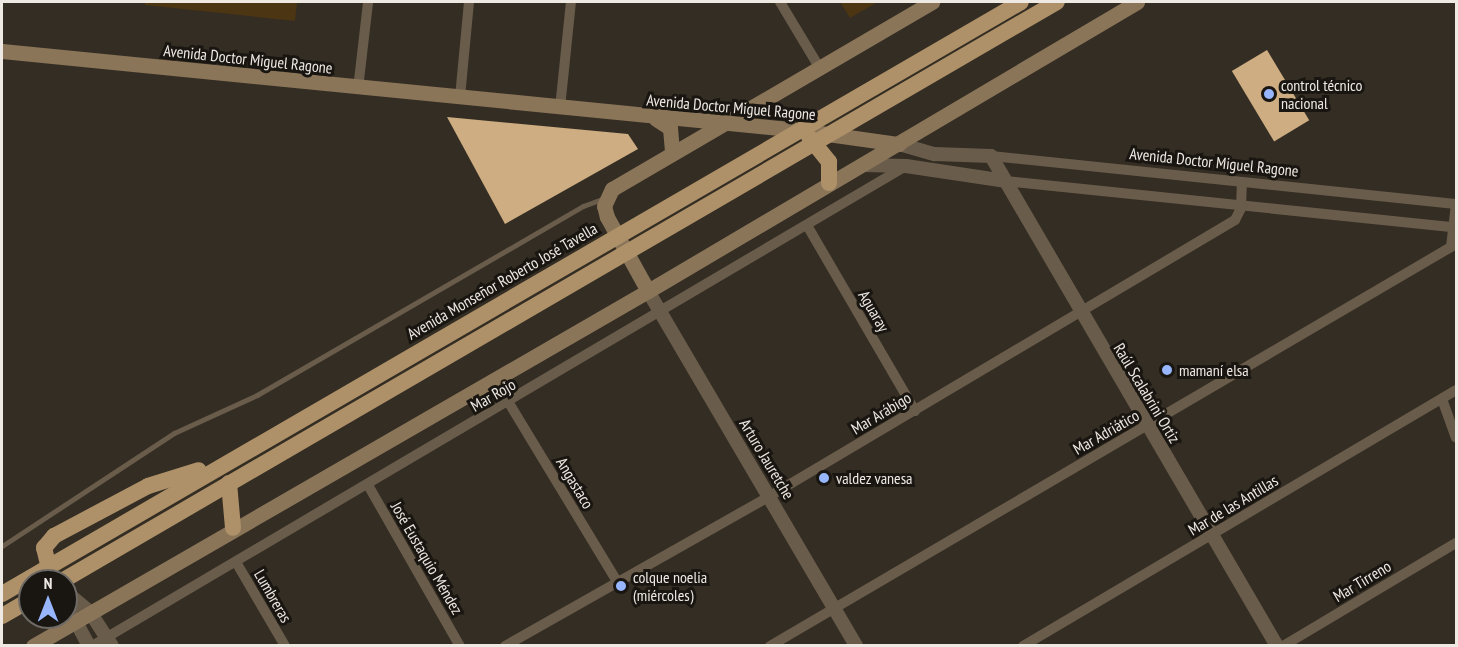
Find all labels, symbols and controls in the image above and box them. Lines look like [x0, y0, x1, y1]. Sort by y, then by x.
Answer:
street label: Avenida Doctor Miguel Ragone [163, 41, 333, 77]
place label: control técnico nacional [1281, 75, 1362, 113]
marker: control técnico nacional [1262, 87, 1276, 101]
street label: Avenida Doctor Miguel Ragone [646, 90, 816, 124]
street label: Avenida Doctor Miguel Ragone [1129, 144, 1299, 180]
street label: Avenida Monseñor Roberto José Tavella [403, 218, 601, 344]
street label: Aguaray [855, 287, 893, 335]
street label: Raúl Scalabrini Ortiz [1110, 340, 1184, 446]
place label: mamaní elsa [1179, 360, 1249, 380]
marker: mamaní elsa [1160, 363, 1174, 377]
street label: Mar Rojo [467, 375, 519, 415]
street label: Mar Arábigo [847, 388, 915, 438]
street label: Mar Adriático [1069, 405, 1143, 459]
street label: Arturo Jauretche [736, 415, 798, 503]
street label: Angastaco [552, 454, 598, 512]
place label: valdez vanesa [836, 468, 913, 488]
marker: valdez vanesa [817, 471, 831, 485]
street label: Mar de las Antillas [1184, 471, 1282, 539]
street label: José Eustaquio Méndez [387, 498, 467, 618]
street label: Mar Tirreno [1329, 556, 1395, 606]
street label: Lumbreras [250, 566, 296, 626]
place label: colque noelia (miércoles) [633, 567, 707, 605]
north arrow [18, 569, 78, 629]
text: N [44, 573, 52, 593]
marker: colque noelia (miércoles) [614, 579, 628, 593]

